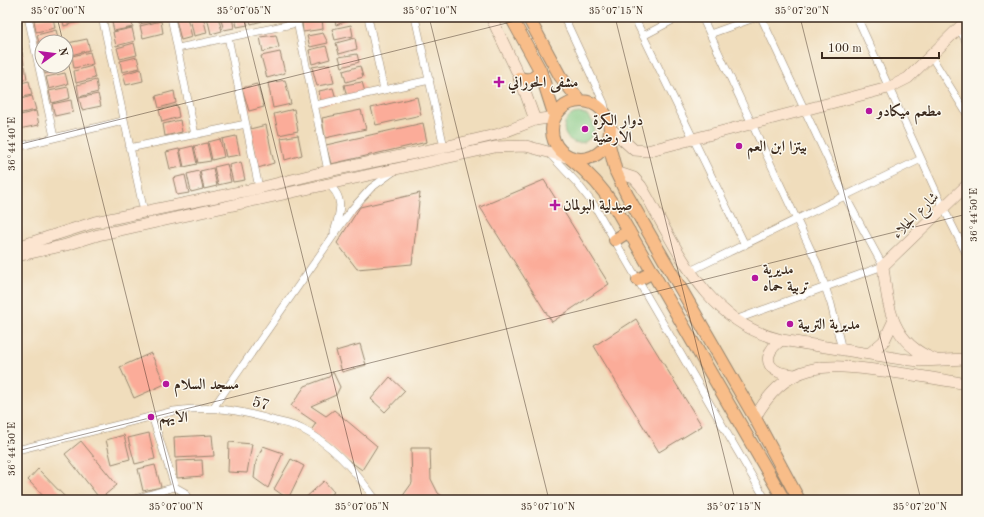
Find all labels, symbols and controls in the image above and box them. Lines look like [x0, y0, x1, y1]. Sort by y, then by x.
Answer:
text: 35°07'00"N [31, 6, 86, 16]
text: 35°07'05"N [217, 6, 272, 16]
text: 35°07'10"N [403, 6, 458, 16]
text: 35°07'15"N [589, 6, 644, 16]
text: 35°07'20"N [775, 6, 830, 16]
north arrow [34, 34, 74, 74]
scale bar [822, 34, 939, 60]
text: 100 m [828, 43, 862, 55]
text: N [56, 47, 69, 58]
place label: مشفى الحوراني [507, 75, 578, 94]
marker: مشفى الحوراني [493, 76, 505, 88]
place label: مطعم ميكادو [875, 102, 942, 125]
marker: مطعم ميكادو [864, 106, 874, 116]
place label: دوار الكرة الارضية [593, 112, 643, 146]
text: 36°44'40"E [7, 117, 17, 171]
marker: دوار الكرة الارضية [580, 124, 590, 134]
place label: بيتزا ابن العم [747, 139, 807, 160]
marker: بيتزا ابن العم [734, 141, 744, 151]
text: 36°44'50"E [969, 188, 979, 242]
street label: شارع الجلاء [890, 190, 945, 245]
place label: صيدلية البولمان [563, 198, 632, 214]
marker: صيدلية البولمان [550, 200, 560, 210]
place label: مديرية تربية حماه [763, 263, 810, 295]
marker: مديرية تربية حماه [750, 273, 760, 283]
place label: مديرية التربية [798, 317, 860, 333]
marker: مديرية التربية [785, 319, 795, 329]
place label: مسجد السلام [174, 377, 239, 397]
marker: مسجد السلام [161, 379, 171, 389]
street label: 57 [250, 395, 271, 414]
place label: الايهم [159, 410, 188, 431]
marker: الايهم [146, 412, 156, 422]
text: 36°44'50"E [7, 422, 17, 476]
text: 35°07'00"N [149, 502, 204, 512]
text: 35°07'05"N [335, 502, 390, 512]
text: 35°07'10"N [521, 502, 576, 512]
text: 35°07'15"N [707, 502, 762, 512]
text: 35°07'20"N [893, 502, 948, 512]

